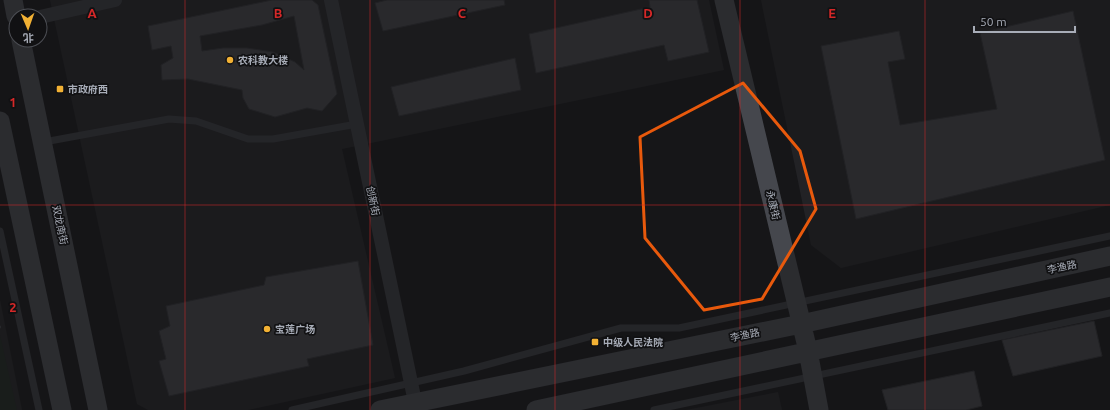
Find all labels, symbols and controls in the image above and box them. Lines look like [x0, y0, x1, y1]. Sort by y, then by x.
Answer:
text: A [87, 6, 97, 20]
text: B [274, 6, 283, 20]
text: C [458, 6, 467, 20]
text: D [643, 6, 653, 20]
text: E [828, 6, 836, 20]
north arrow [8, 8, 48, 48]
scale bar [974, 8, 1075, 34]
text: 50 m [980, 15, 1007, 28]
text: 北 [23, 32, 34, 44]
marker: 农科教大楼 [225, 55, 235, 65]
place label: 农科教大楼 [238, 55, 288, 66]
marker: 市政府西 [55, 84, 65, 94]
place label: 市政府西 [68, 84, 108, 95]
text: 1 [9, 95, 17, 109]
street label: 创新街 [365, 185, 381, 217]
street label: 永康街 [764, 189, 782, 221]
street label: 双龙南街 [50, 204, 70, 246]
street label: 李渔路 [1046, 259, 1078, 275]
text: 2 [9, 300, 17, 314]
marker: 宝莲广场 [262, 324, 272, 334]
place label: 宝莲广场 [275, 324, 315, 335]
street label: 李渔路 [729, 327, 761, 343]
marker: 中级人民法院 [590, 337, 600, 347]
place label: 中级人民法院 [603, 337, 663, 348]

